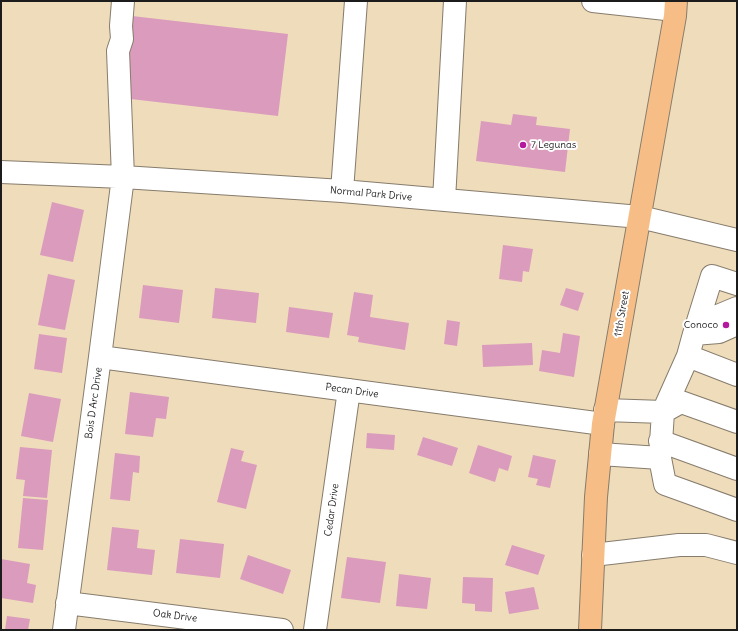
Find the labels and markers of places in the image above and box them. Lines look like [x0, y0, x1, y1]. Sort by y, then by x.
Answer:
place label: 7 Legunas [531, 139, 576, 151]
marker: 7 Legunas [518, 140, 528, 150]
place label: Conoco [684, 319, 718, 331]
marker: Conoco [721, 320, 731, 330]

